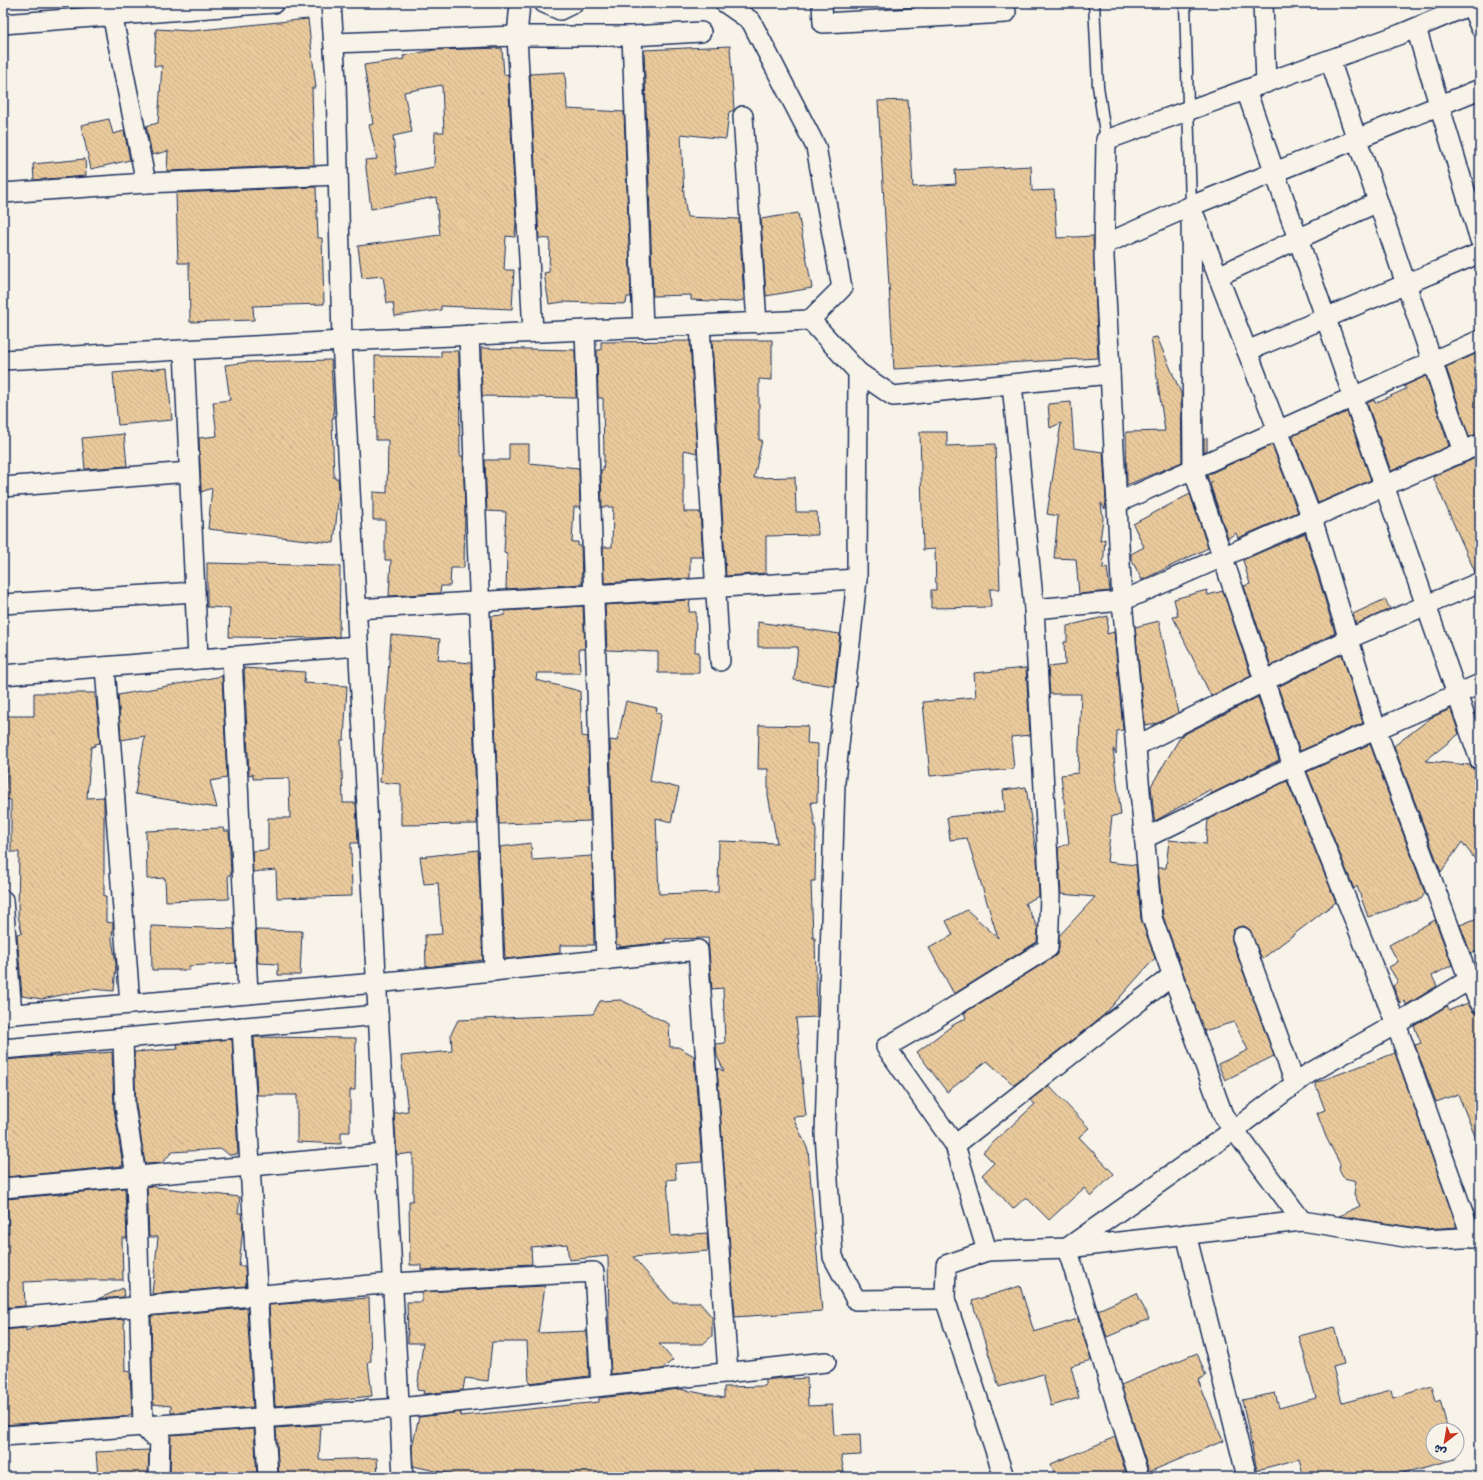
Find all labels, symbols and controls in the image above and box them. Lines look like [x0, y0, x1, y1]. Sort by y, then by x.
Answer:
north arrow [1425, 1422, 1465, 1462]
text: ش [1430, 1439, 1450, 1461]

